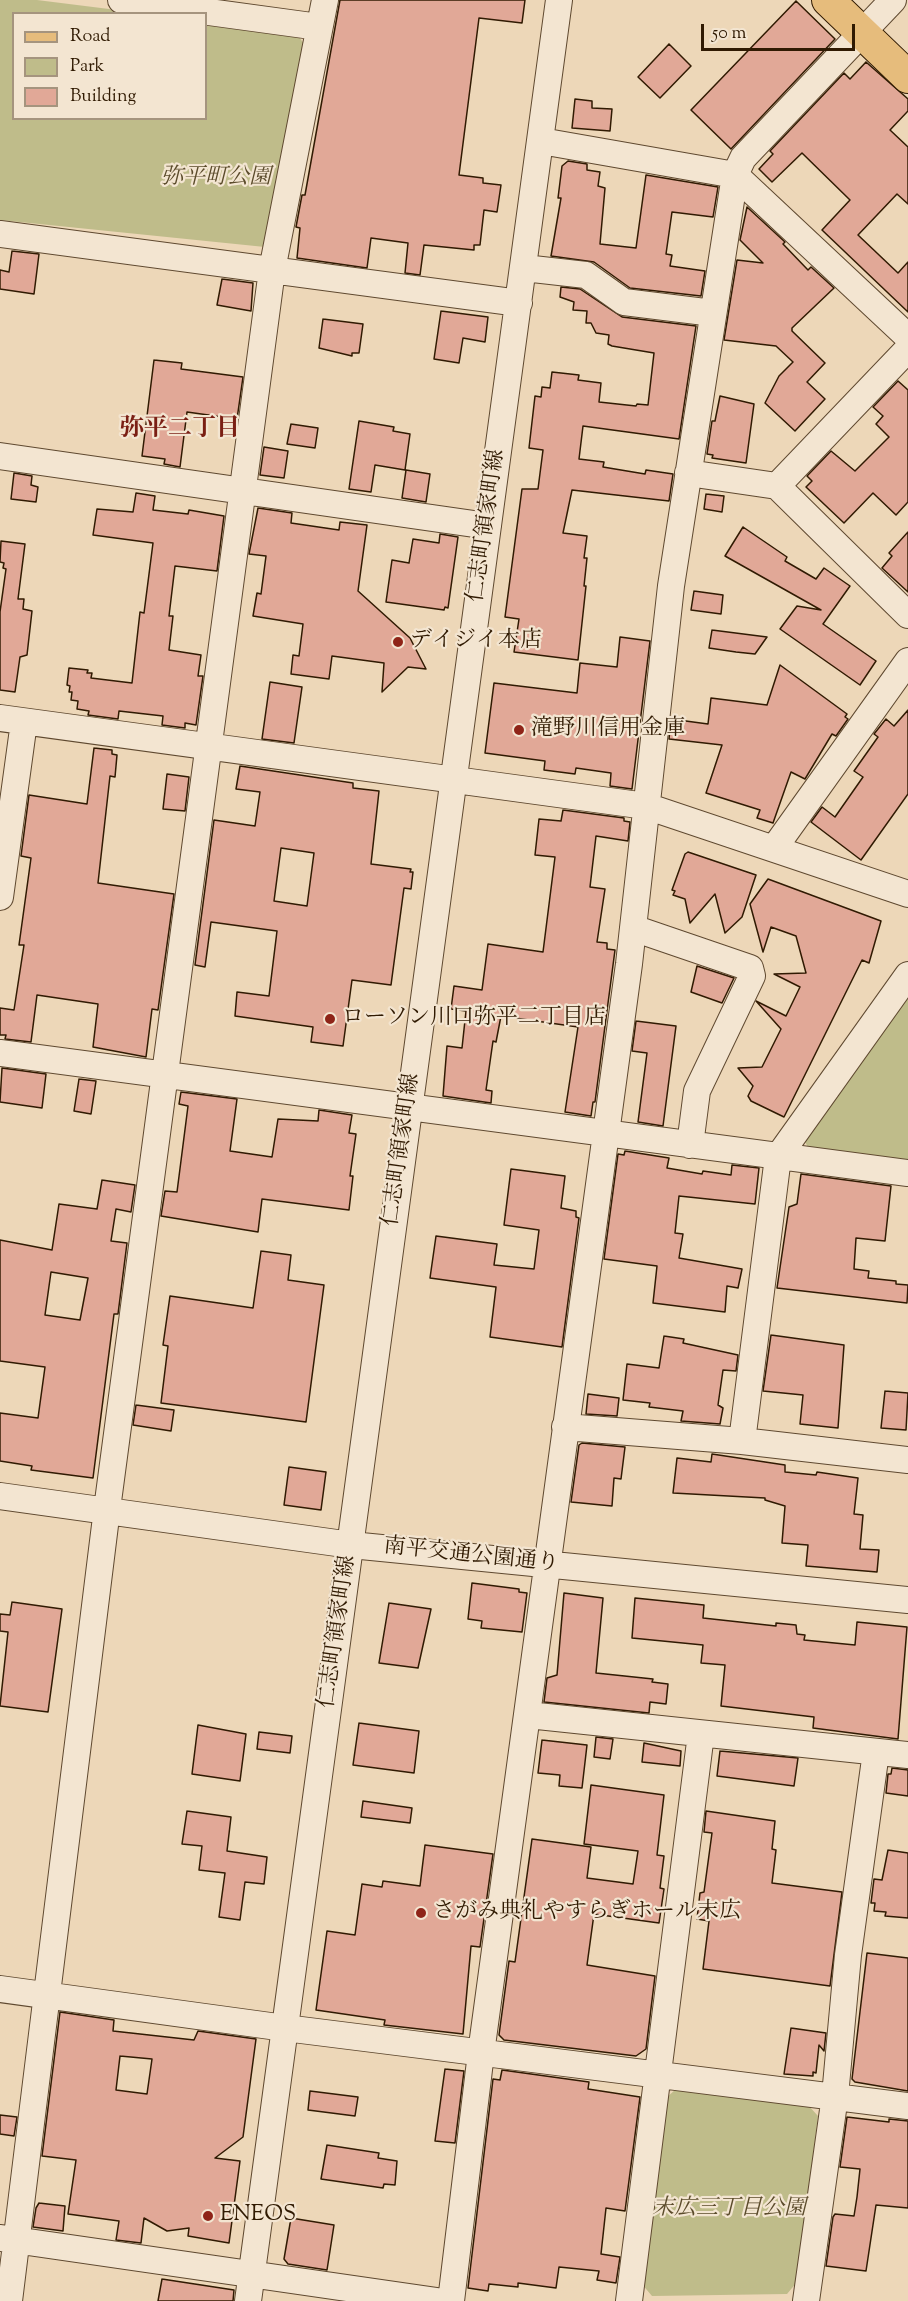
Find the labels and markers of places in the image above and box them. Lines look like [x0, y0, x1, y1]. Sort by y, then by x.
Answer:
place label: デイジイ本店 [410, 629, 542, 655]
marker: デイジイ本店 [391, 635, 405, 649]
place label: 滝野川信用金庫 [531, 717, 685, 743]
marker: 滝野川信用金庫 [512, 723, 526, 737]
place label: ローソン川口弥平二丁目店 [342, 1006, 606, 1032]
marker: ローソン川口弥平二丁目店 [323, 1012, 337, 1026]
place label: さがみ典礼やすらぎホール末広 [433, 1900, 741, 1926]
marker: さがみ典礼やすらぎホール末広 [414, 1906, 428, 1920]
place label: ENEOS [220, 2203, 296, 2229]
marker: ENEOS [201, 2209, 215, 2223]

